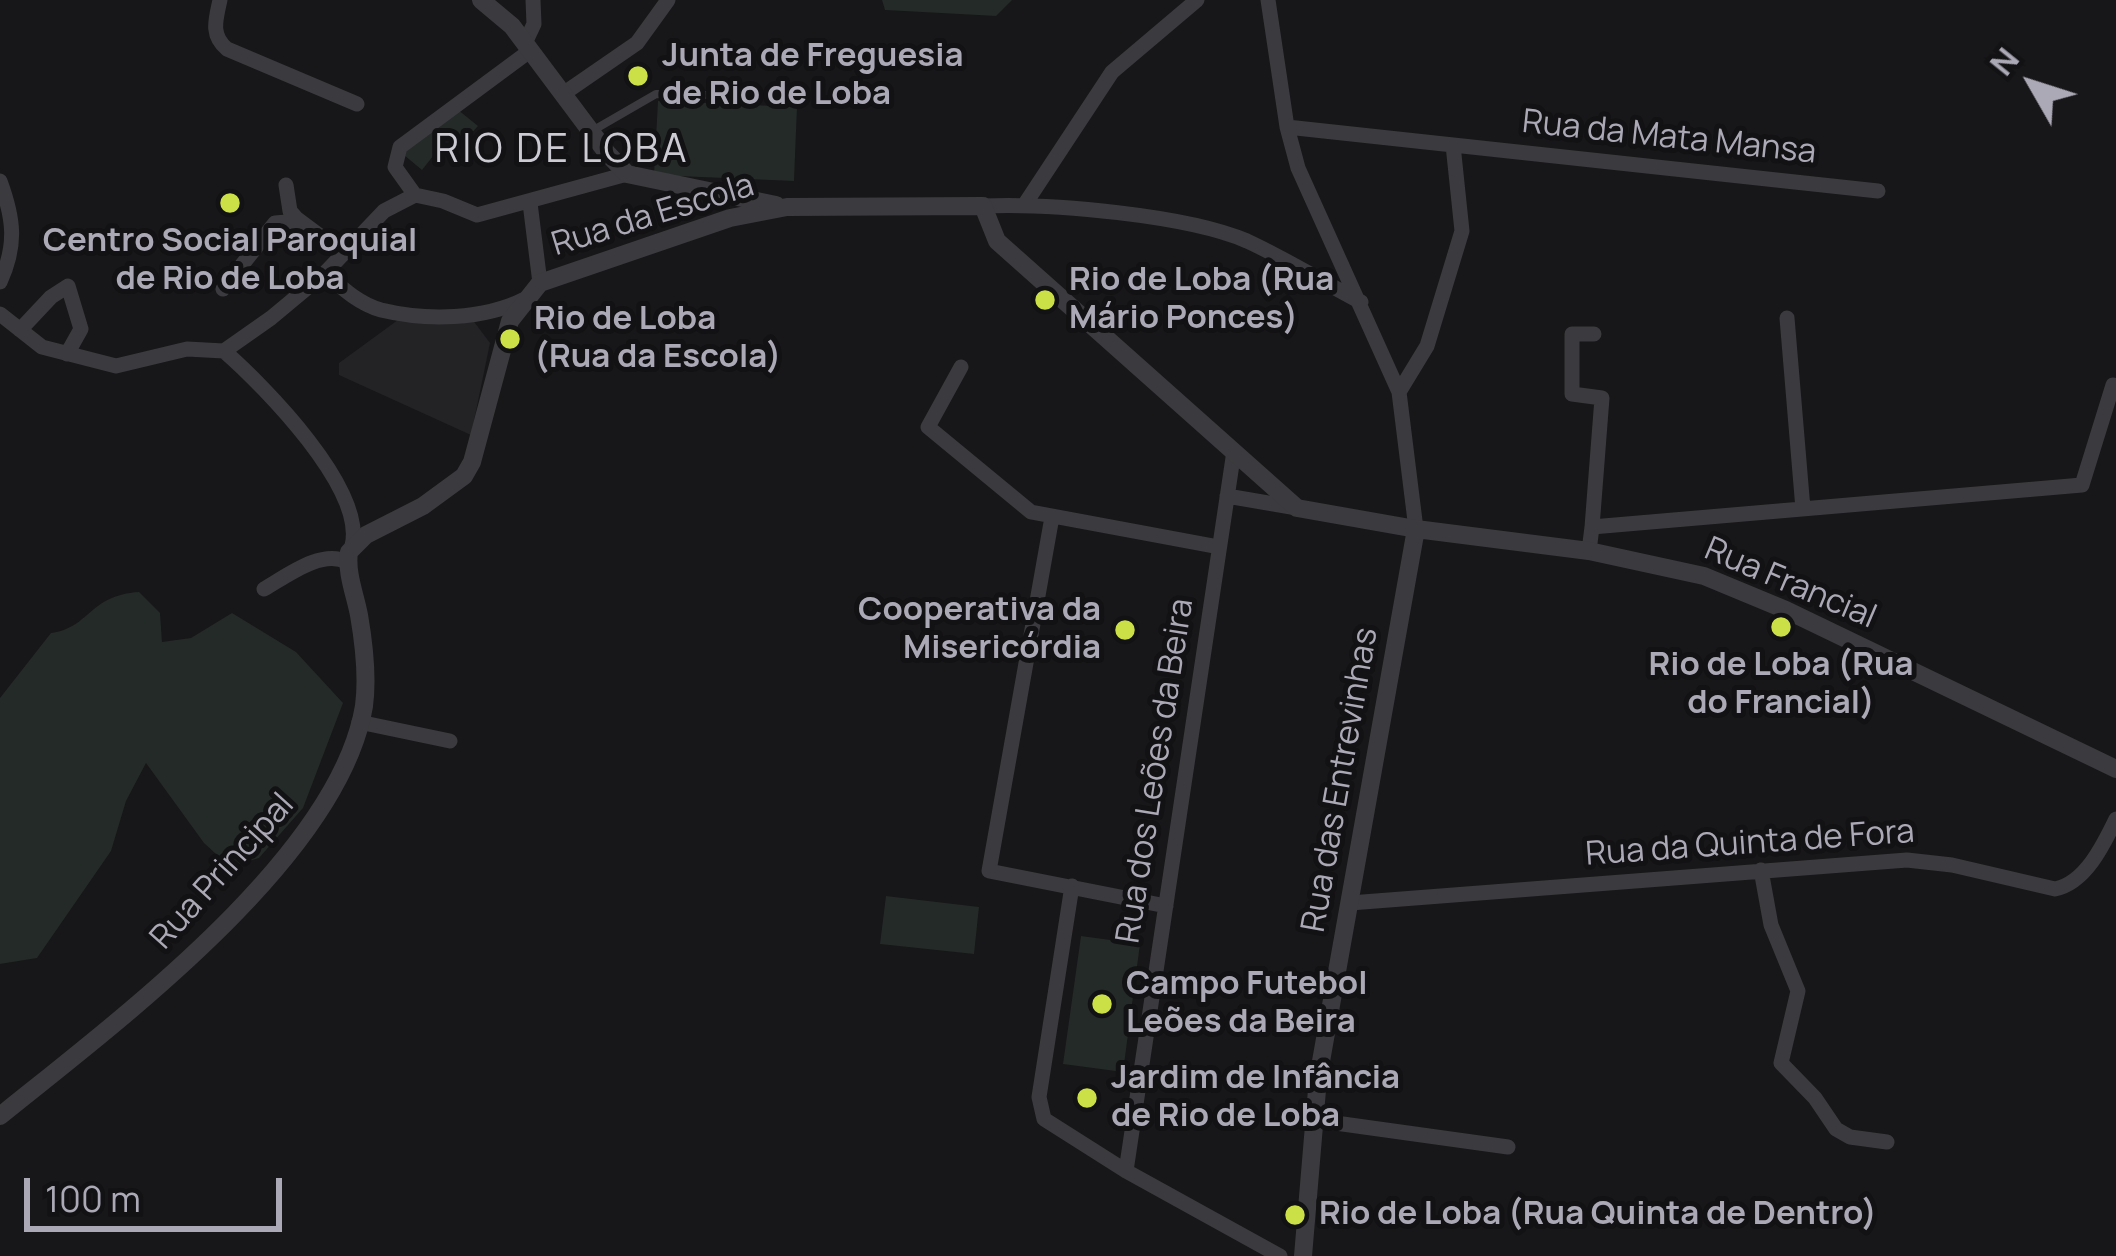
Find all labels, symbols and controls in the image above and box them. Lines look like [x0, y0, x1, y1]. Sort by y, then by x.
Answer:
north arrow [1972, 24, 2092, 144]
place label: Junta de Freguesia de Rio de Loba [662, 37, 963, 115]
text: N [1979, 38, 2029, 84]
marker: Junta de Freguesia de Rio de Loba [625, 63, 651, 89]
street label: Rua da Mata Mansa [1520, 103, 1818, 173]
district label: RIO DE LOBA [435, 128, 689, 174]
street label: Rua da Escola [547, 166, 759, 266]
marker: Centro Social Paroquial de Rio de Loba [217, 190, 243, 216]
place label: Centro Social Paroquial de Rio de Loba [43, 222, 417, 300]
place label: Rio de Loba (Rua Mário Ponces) [1069, 261, 1334, 339]
marker: Rio de Loba (Rua Mário Ponces) [1032, 287, 1058, 313]
place label: Rio de Loba (Rua da Escola) [534, 300, 782, 378]
marker: Rio de Loba (Rua da Escola) [497, 326, 523, 352]
street label: Rua Francial [1698, 530, 1882, 638]
place label: Cooperativa da Misericórdia [858, 591, 1101, 669]
street label: Rua dos Leões da Beira [1109, 596, 1203, 946]
marker: Rio de Loba (Rua do Francial) [1768, 614, 1794, 640]
marker: Cooperativa da Misericórdia [1112, 617, 1138, 643]
street label: Rua das Entrevinhas [1295, 625, 1387, 935]
place label: Rio de Loba (Rua do Francial) [1648, 646, 1914, 724]
street label: Rua Principal [143, 786, 303, 958]
street label: Rua da Quinta de Fora [1584, 813, 1916, 875]
place label: Campo Futebol Leões da Beira [1126, 965, 1368, 1043]
marker: Campo Futebol Leões da Beira [1089, 991, 1115, 1017]
place label: Jardim de Infância de Rio de Loba [1111, 1059, 1400, 1137]
marker: Jardim de Infância de Rio de Loba [1074, 1085, 1100, 1111]
scale bar [30, 1154, 288, 1228]
text: 100 m [45, 1174, 141, 1223]
place label: Rio de Loba (Rua Quinta de Dentro) [1319, 1195, 1877, 1235]
marker: Rio de Loba (Rua Quinta de Dentro) [1282, 1202, 1308, 1228]

